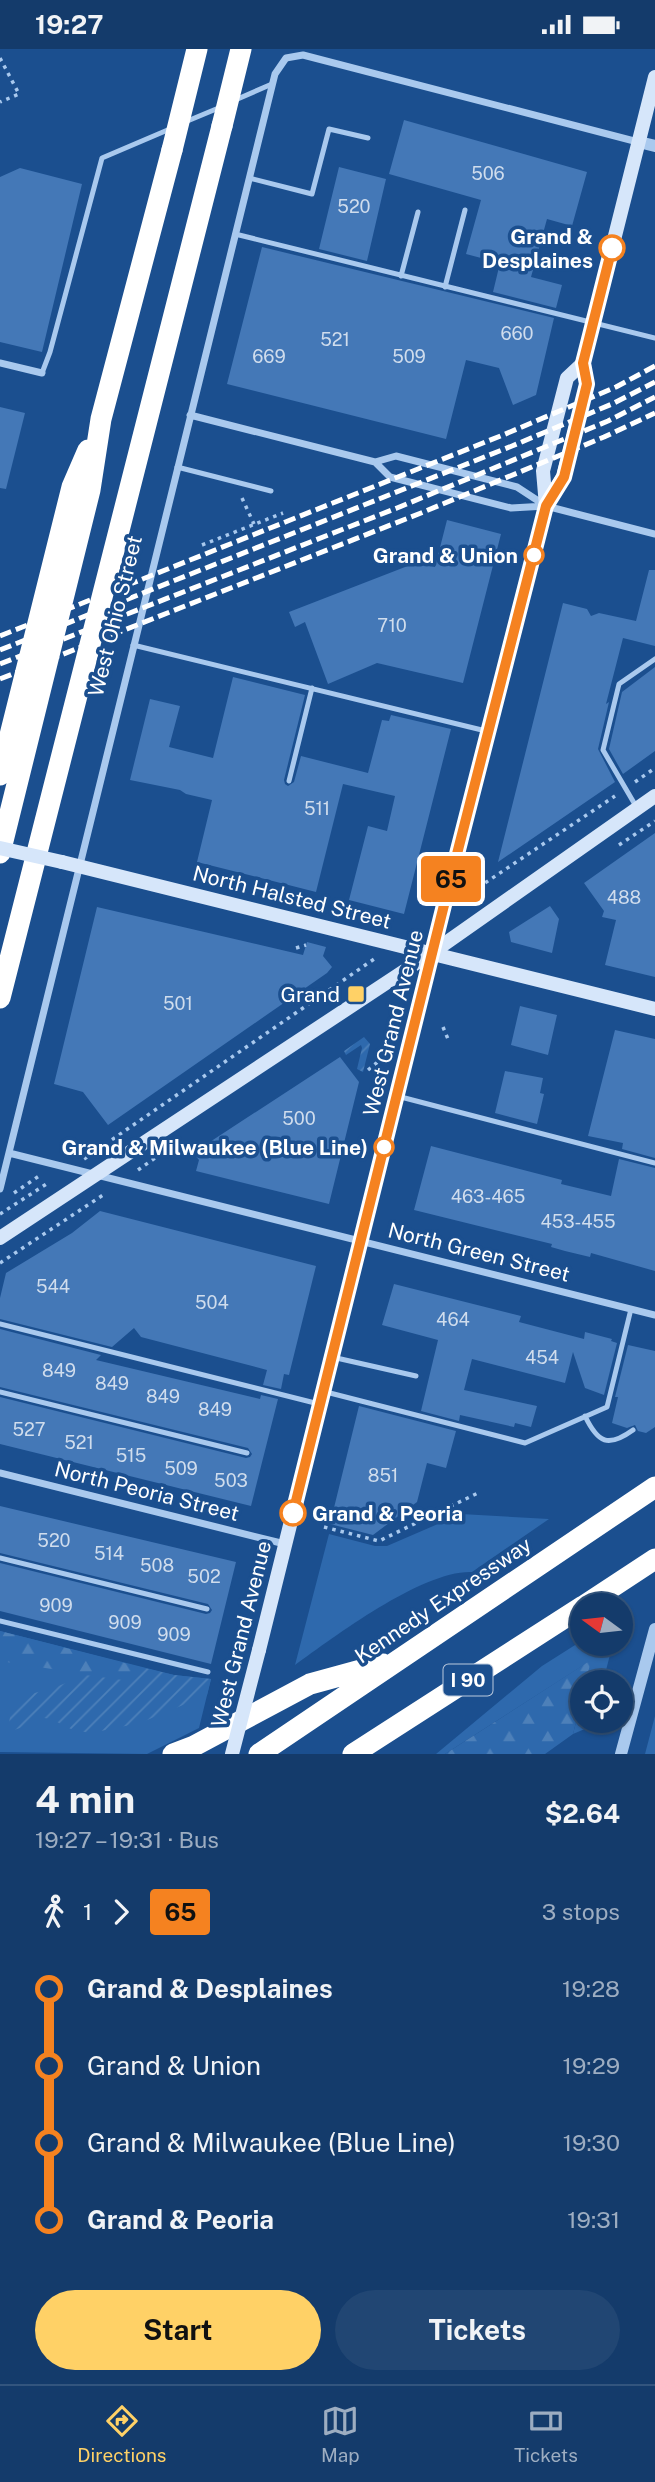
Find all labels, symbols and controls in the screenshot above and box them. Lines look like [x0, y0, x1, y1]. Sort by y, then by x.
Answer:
text: 19:27 [35, 9, 104, 40]
house number: 506 [471, 163, 505, 184]
house number: 520 [337, 196, 371, 217]
place label: Grand & Desplaines [482, 224, 593, 273]
marker: Grand & Desplaines [599, 235, 625, 261]
house number: 660 [500, 323, 534, 344]
house number: 521 [320, 329, 350, 350]
house number: 669 [252, 346, 286, 367]
house number: 509 [392, 346, 426, 367]
street label: West Ohio Street [83, 533, 147, 699]
place label: Grand & Union [373, 543, 518, 568]
marker: Grand & Union [524, 545, 544, 565]
house number: 710 [377, 615, 407, 636]
house number: 511 [304, 798, 330, 819]
line badge: 65 [420, 856, 482, 902]
street label: North Halsted Street [190, 860, 394, 934]
text: 65 [435, 865, 467, 893]
house number: 488 [607, 887, 641, 908]
street label: West Grand Avenue [358, 927, 428, 1119]
place label: Grand [281, 982, 340, 1007]
marker: Grand [346, 984, 366, 1004]
house number: 501 [163, 993, 193, 1014]
house number: 500 [282, 1108, 316, 1129]
place label: Grand & Milwaukee (Blue Line) [62, 1135, 368, 1160]
marker: Grand & Milwaukee (Blue Line) [374, 1137, 394, 1157]
house number: 463-465 [451, 1186, 525, 1207]
house number: 453-455 [540, 1211, 616, 1232]
street label: North Green Street [385, 1217, 573, 1287]
house number: 544 [36, 1276, 70, 1297]
house number: 504 [195, 1292, 229, 1313]
house number: 464 [436, 1309, 470, 1330]
house number: 454 [525, 1347, 559, 1368]
house number: 849 [42, 1360, 76, 1381]
house number: 849 [95, 1373, 129, 1394]
house number: 849 [146, 1386, 180, 1407]
house number: 849 [198, 1399, 232, 1420]
house number: 527 [12, 1419, 46, 1440]
house number: 521 [64, 1432, 94, 1453]
house number: 515 [116, 1445, 146, 1466]
street label: North Peoria Street [52, 1456, 242, 1526]
house number: 509 [164, 1458, 198, 1479]
house number: 851 [368, 1465, 398, 1486]
house number: 503 [214, 1470, 248, 1491]
marker: Grand & Peoria [280, 1500, 306, 1526]
place label: Grand & Peoria [312, 1501, 463, 1526]
house number: 520 [37, 1530, 71, 1551]
street label: Kennedy Expressway [350, 1532, 536, 1668]
street label: West Grand Avenue [206, 1538, 276, 1730]
house number: 514 [94, 1543, 124, 1564]
house number: 508 [140, 1555, 174, 1576]
house number: 502 [187, 1566, 221, 1587]
north arrow [570, 1593, 634, 1655]
map controls [570, 1593, 633, 1733]
house number: 909 [39, 1595, 73, 1616]
house number: 909 [108, 1612, 142, 1633]
house number: 909 [157, 1624, 191, 1645]
road number: I 90 [444, 1665, 492, 1695]
button: locate [570, 1670, 633, 1733]
text: 4 min [35, 1777, 135, 1822]
text: $2.64 [545, 1798, 620, 1829]
text: 19:27 – 19:31 · Bus [35, 1826, 219, 1853]
icon: walk [35, 1893, 73, 1931]
icon: forward [102, 1893, 140, 1931]
text: 1 [83, 1898, 92, 1925]
text: 65 [164, 1898, 196, 1926]
text: 3 stops [542, 1898, 620, 1925]
text: Grand & Desplaines [87, 1973, 333, 2004]
text: 19:28 [562, 1975, 620, 2002]
text: Grand & Union [87, 2050, 261, 2081]
text: 19:29 [563, 2052, 620, 2079]
text: Grand & Milwaukee (Blue Line) [87, 2127, 456, 2158]
text: 19:30 [563, 2129, 620, 2156]
text: Grand & Peoria [87, 2204, 274, 2235]
text: 19:31 [567, 2206, 620, 2233]
button: Start [35, 2290, 321, 2370]
button: Tickets [335, 2290, 620, 2370]
tab: Directions [77, 2402, 166, 2466]
tab: Map [321, 2402, 360, 2466]
tab: Tickets [514, 2402, 578, 2466]

